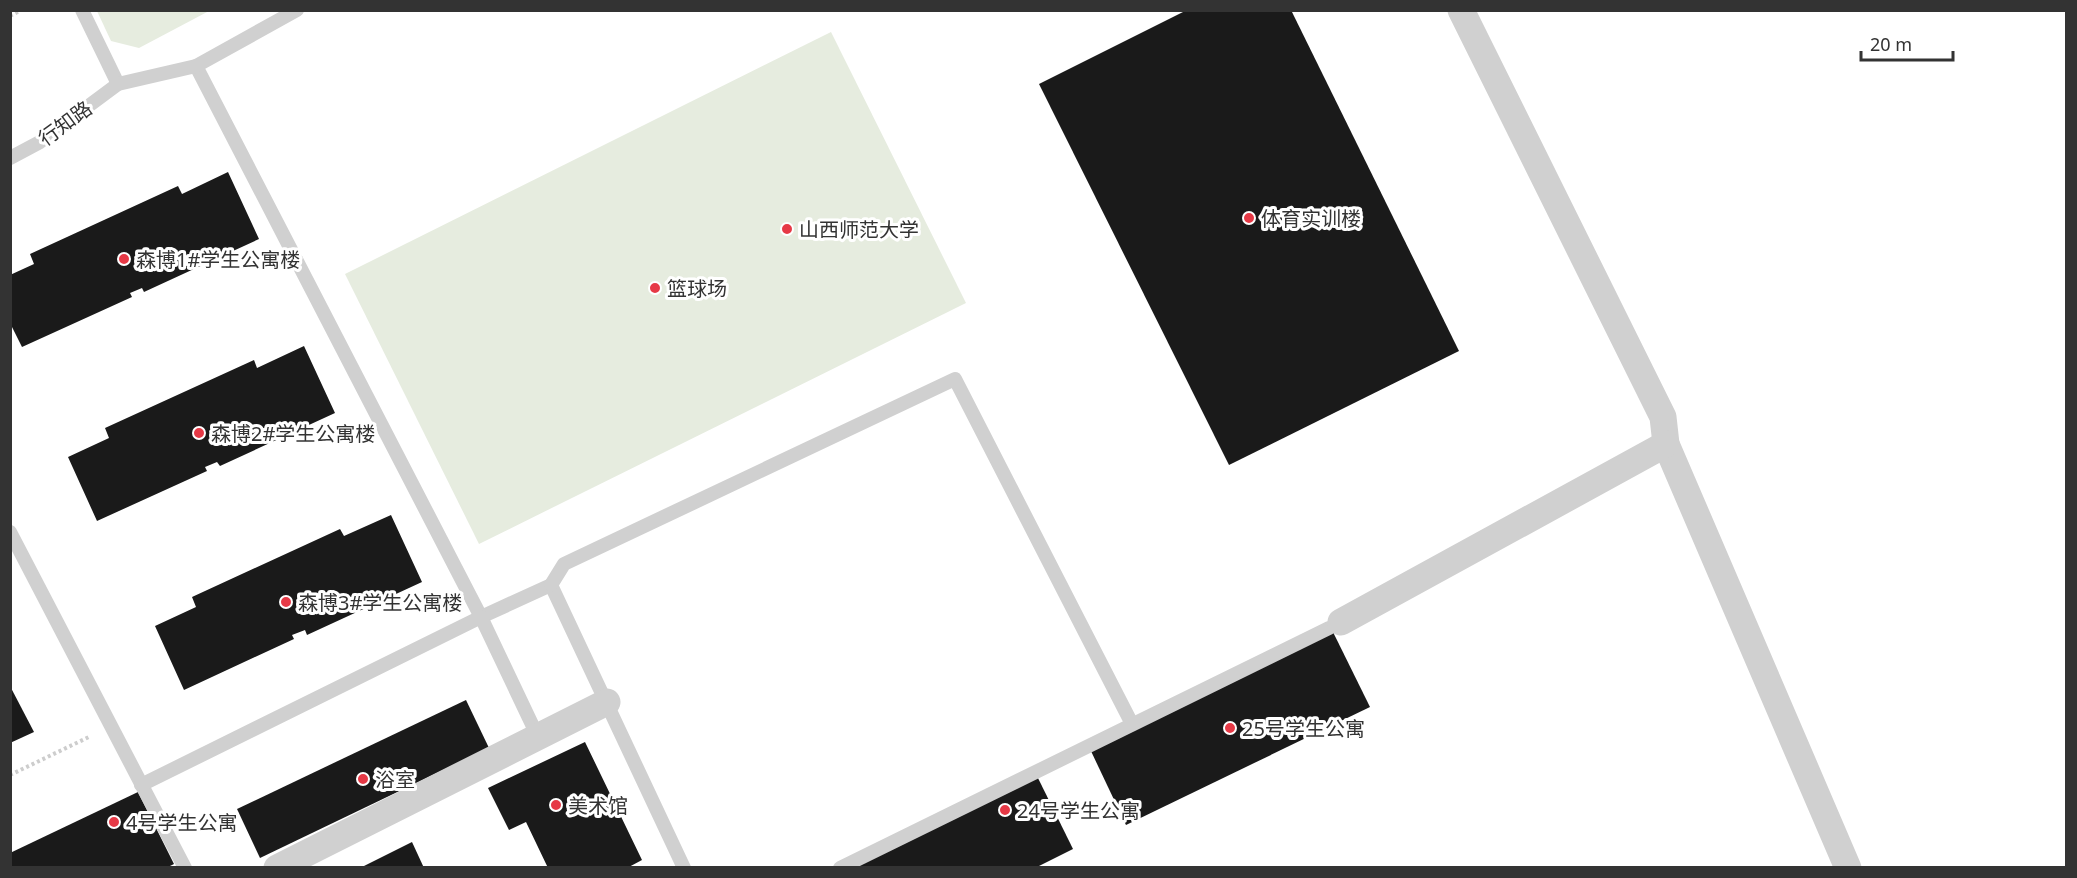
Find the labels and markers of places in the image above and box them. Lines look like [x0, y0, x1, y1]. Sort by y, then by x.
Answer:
place label: 体育实训楼 [1261, 205, 1361, 232]
marker: 体育实训楼 [1242, 211, 1256, 225]
place label: 山西师范大学 [799, 216, 919, 243]
marker: 山西师范大学 [780, 222, 794, 236]
place label: 森博1#学生公寓楼 [136, 246, 300, 273]
marker: 森博1#学生公寓楼 [117, 252, 131, 266]
place label: 篮球场 [667, 275, 727, 302]
marker: 篮球场 [648, 281, 662, 295]
place label: 森博2#学生公寓楼 [211, 420, 375, 447]
marker: 森博2#学生公寓楼 [192, 426, 206, 440]
place label: 森博3#学生公寓楼 [298, 589, 462, 616]
marker: 森博3#学生公寓楼 [279, 595, 293, 609]
place label: 25号学生公寓 [1242, 715, 1365, 742]
marker: 25号学生公寓 [1223, 721, 1237, 735]
place label: 浴室 [375, 766, 415, 793]
marker: 浴室 [356, 772, 370, 786]
place label: 美术馆 [568, 792, 628, 819]
place label: 24号学生公寓 [1017, 797, 1140, 824]
marker: 美术馆 [549, 798, 563, 812]
marker: 24号学生公寓 [998, 803, 1012, 817]
place label: 4号学生公寓 [126, 809, 237, 836]
marker: 4号学生公寓 [107, 815, 121, 829]

